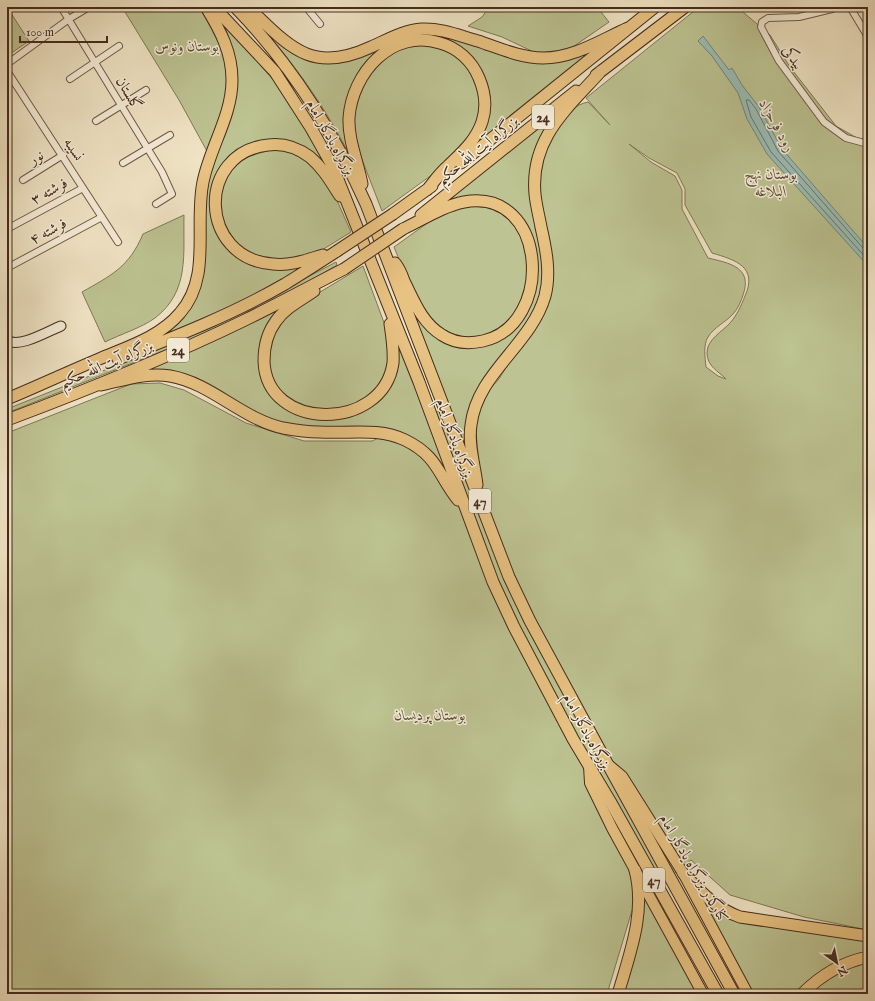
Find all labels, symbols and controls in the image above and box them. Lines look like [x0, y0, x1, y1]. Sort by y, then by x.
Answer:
scale bar [20, 18, 107, 44]
text: 100 m [26, 25, 54, 40]
park label: بوستان ونوس [155, 37, 219, 56]
street label: بیدکی [778, 41, 808, 73]
street label: گلستان [111, 73, 146, 114]
street label: بزرگراه یادگار امام [299, 96, 360, 180]
water label: رود فرحزاد [753, 96, 799, 156]
road number: 24 [532, 105, 554, 129]
street label: بزرگراه آیت الله حکیم [431, 109, 526, 193]
street label: نسیبه [59, 134, 88, 164]
street label: نور [24, 146, 47, 170]
park label: بوستان نهج البلاغه [745, 165, 798, 201]
street label: فرشته ۳ [27, 174, 71, 209]
street label: فرشته ۴ [26, 214, 70, 249]
street label: بزرگراه آیت الله حکیم [55, 333, 158, 397]
road number: 24 [167, 338, 189, 362]
street label: بزرگراه یادگار امام [428, 395, 479, 482]
road number: 47 [469, 489, 491, 513]
street label: بزرگراه یادگار امام [555, 690, 616, 774]
park label: بوستان پردیسان [394, 706, 466, 725]
street label: کنارگذر بزرگراه یادگار امام [652, 809, 734, 928]
road number: 47 [643, 868, 665, 892]
north arrow [817, 943, 857, 983]
text: N [834, 962, 851, 979]

